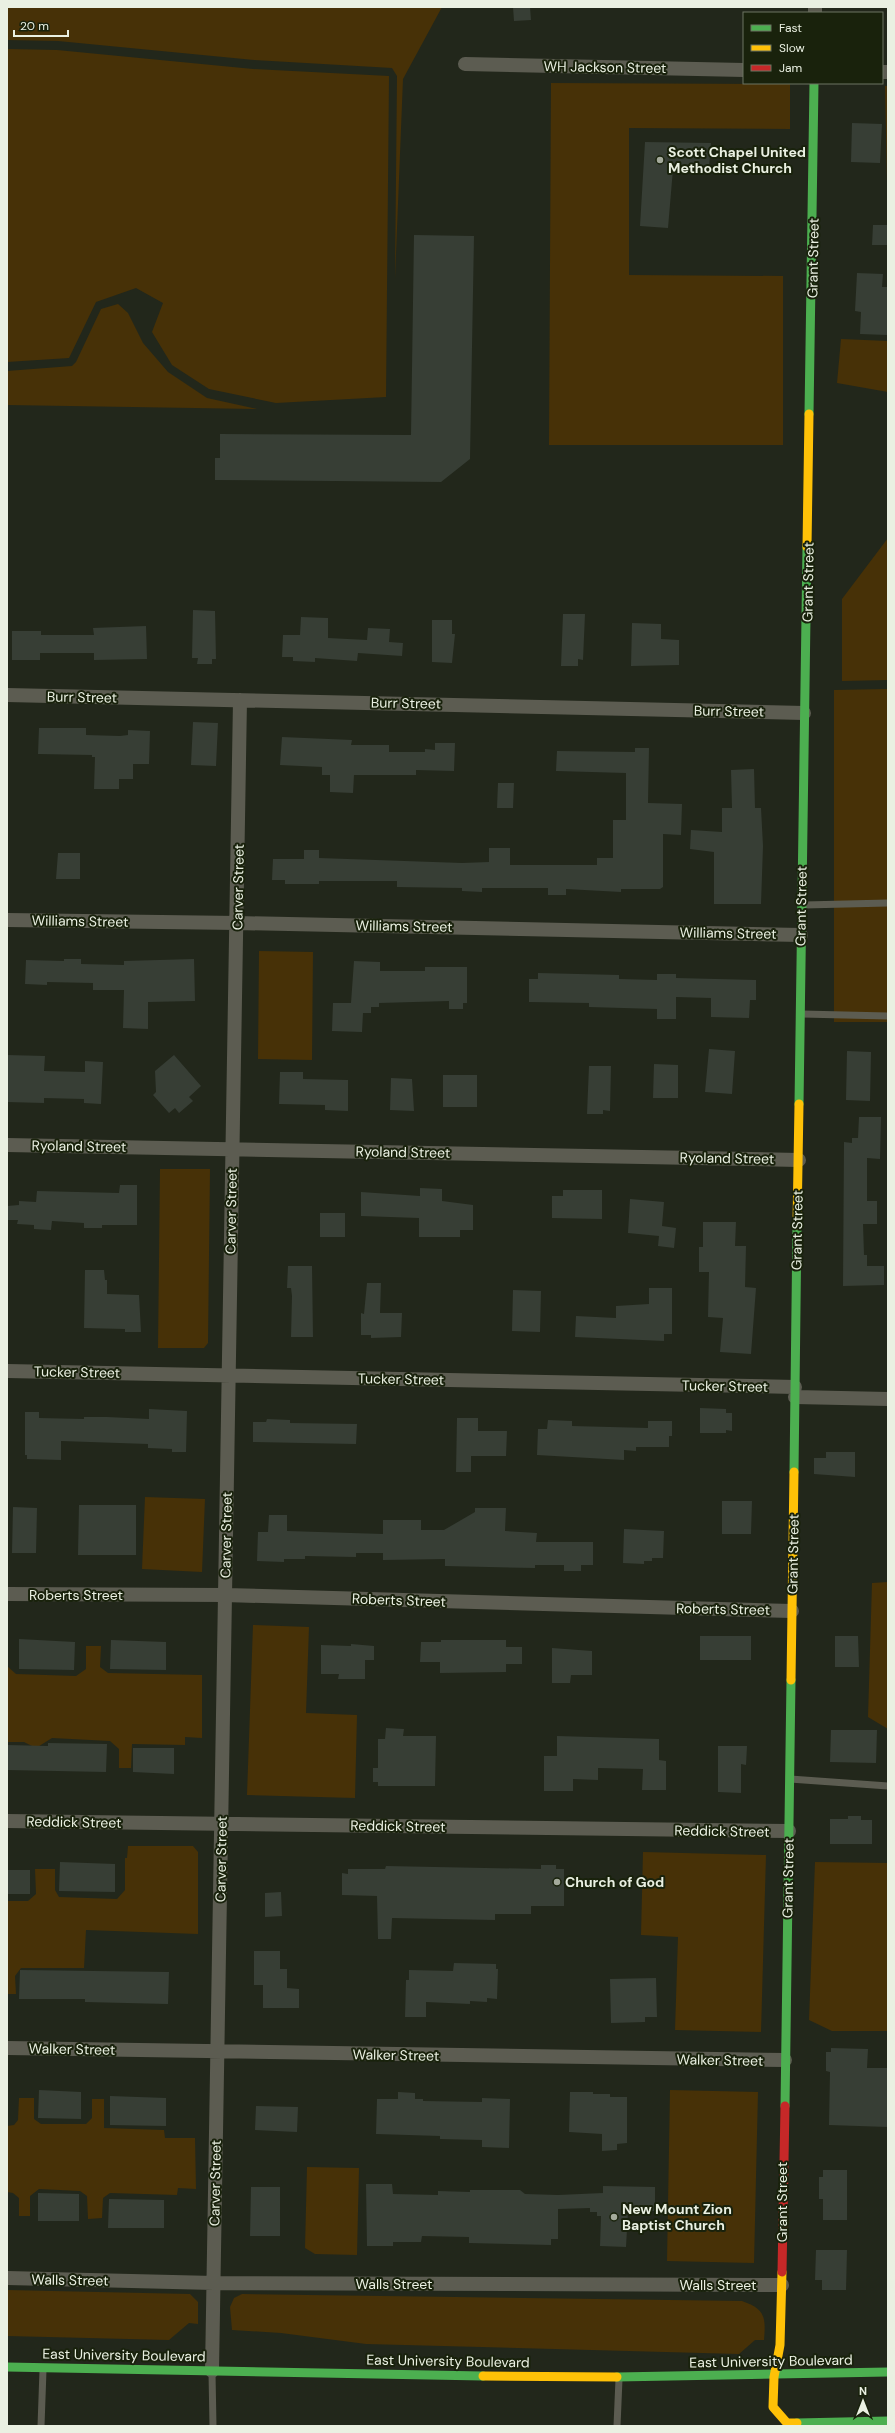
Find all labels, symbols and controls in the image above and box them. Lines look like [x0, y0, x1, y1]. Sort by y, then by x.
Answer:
scale bar [14, 12, 68, 38]
legend [743, 12, 883, 84]
text: 20 m [20, 18, 49, 34]
text: Fast [779, 20, 802, 36]
text: Slow [779, 40, 805, 56]
street label: WH Jackson Street [543, 57, 667, 77]
text: Jam [779, 60, 802, 76]
place label: Scott Chapel United Methodist Church [668, 143, 806, 177]
marker: Scott Chapel United Methodist Church [655, 155, 665, 165]
street label: Grant Street [803, 218, 823, 298]
street label: Grant Street [798, 542, 818, 622]
street label: Burr Street [47, 687, 117, 707]
street label: Burr Street [371, 693, 441, 713]
street label: Burr Street [694, 701, 764, 721]
street label: Carver Street [228, 844, 248, 930]
street label: Grant Street [791, 866, 811, 946]
street label: Williams Street [31, 911, 129, 931]
street label: Williams Street [355, 916, 453, 936]
street label: Williams Street [679, 923, 777, 943]
street label: Ryoland Street [31, 1136, 127, 1156]
street label: Ryoland Street [355, 1142, 451, 1162]
street label: Ryoland Street [679, 1148, 775, 1168]
street label: Carver Street [221, 1168, 241, 1254]
street label: Grant Street [787, 1190, 807, 1270]
street label: Tucker Street [34, 1362, 120, 1382]
street label: Tucker Street [358, 1369, 444, 1389]
street label: Tucker Street [682, 1376, 768, 1396]
street label: Carver Street [216, 1492, 236, 1578]
street label: Grant Street [783, 1514, 803, 1594]
street label: Roberts Street [29, 1586, 123, 1604]
street label: Roberts Street [352, 1589, 446, 1611]
street label: Roberts Street [676, 1599, 770, 1619]
street label: Reddick Street [26, 1812, 122, 1832]
street label: Carver Street [211, 1816, 231, 1902]
street label: Reddick Street [350, 1816, 446, 1836]
street label: Reddick Street [674, 1821, 770, 1841]
street label: Grant Street [778, 1838, 798, 1918]
place label: Church of God [565, 1873, 664, 1891]
marker: Church of God [552, 1877, 562, 1887]
street label: Walker Street [28, 2039, 116, 2059]
street label: Walker Street [352, 2045, 440, 2065]
street label: Walker Street [676, 2050, 764, 2070]
street label: Carver Street [205, 2140, 225, 2226]
street label: Grant Street [773, 2162, 791, 2242]
place label: New Mount Zion Baptist Church [622, 2200, 732, 2234]
marker: New Mount Zion Baptist Church [609, 2212, 619, 2222]
street label: Walls Street [31, 2270, 109, 2290]
street label: Walls Street [355, 2275, 433, 2293]
street label: Walls Street [679, 2276, 757, 2294]
street label: East University Boulevard [42, 2345, 206, 2365]
street label: East University Boulevard [366, 2351, 530, 2371]
street label: East University Boulevard [689, 2351, 853, 2371]
north arrow [843, 2381, 883, 2421]
text: N [859, 2384, 867, 2398]

